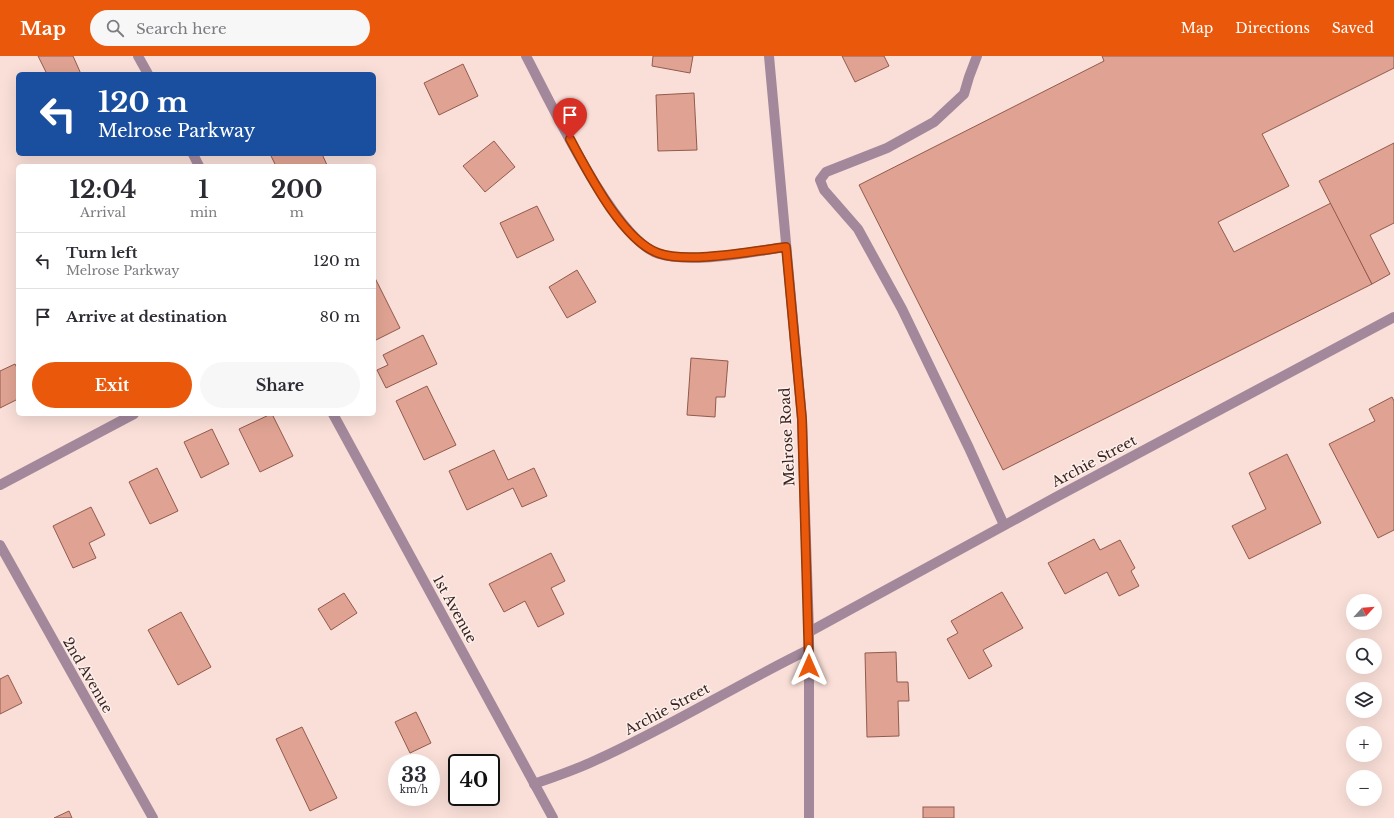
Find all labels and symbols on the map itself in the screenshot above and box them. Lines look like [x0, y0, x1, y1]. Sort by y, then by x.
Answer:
pin [553, 98, 587, 139]
street label: Melrose Road [775, 387, 799, 487]
street label: Archie Street [1048, 431, 1140, 491]
street label: 1st Avenue [429, 572, 481, 646]
north arrow [1346, 594, 1382, 630]
street label: 2nd Avenue [59, 634, 117, 716]
position arrow [788, 645, 830, 687]
street label: Archie Street [621, 679, 713, 739]
speed limit sign: 40 [448, 754, 500, 806]

